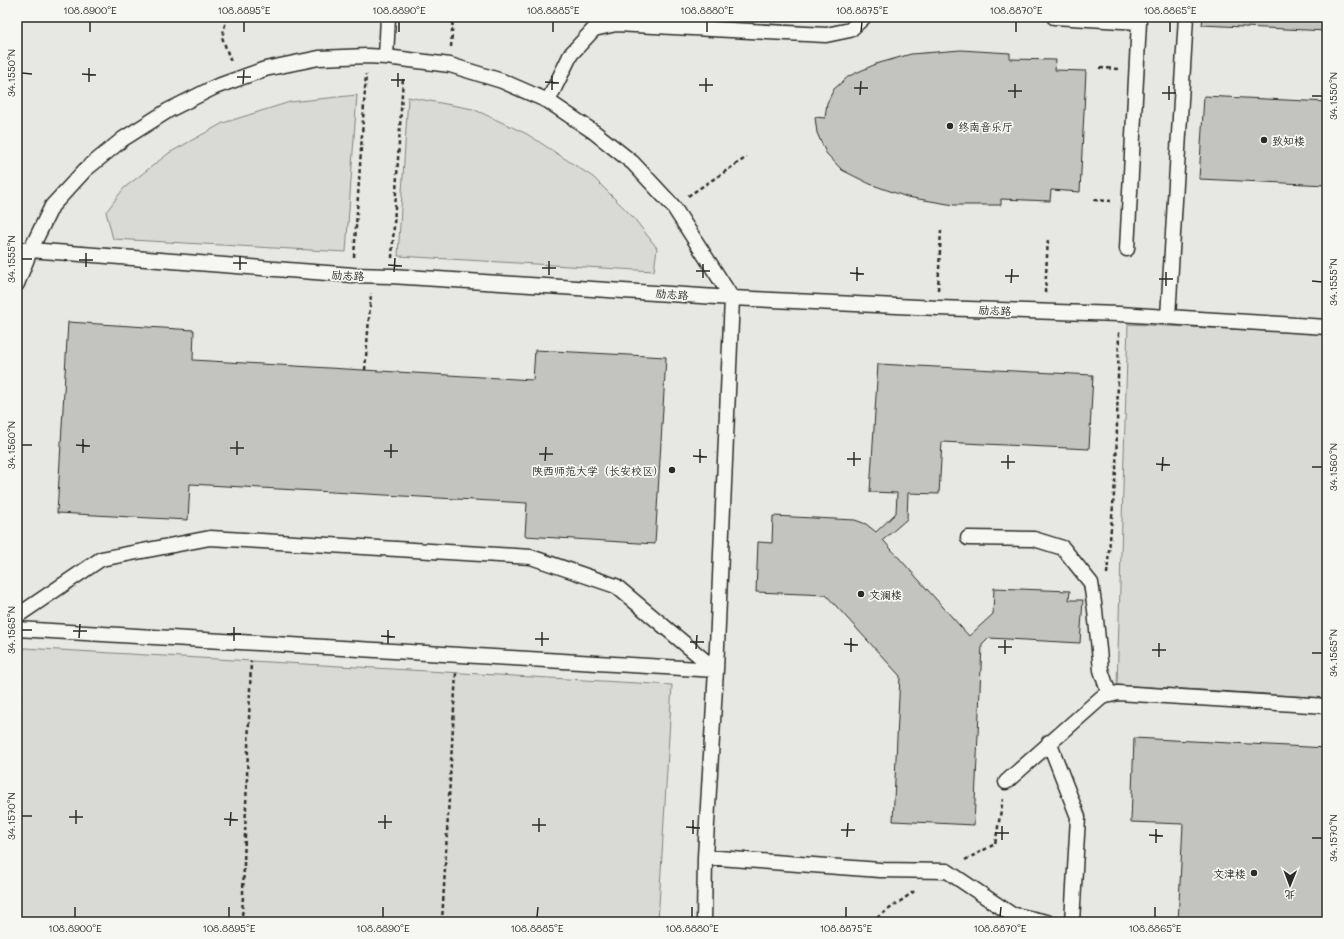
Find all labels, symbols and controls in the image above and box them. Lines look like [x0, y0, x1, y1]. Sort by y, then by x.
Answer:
text: 108.8900°E [63, 3, 117, 17]
text: 108.8895°E [217, 3, 271, 17]
text: 108.8890°E [372, 3, 426, 17]
text: 108.8885°E [526, 3, 580, 17]
text: 108.8880°E [680, 3, 734, 17]
text: 108.8875°E [836, 3, 889, 17]
text: 108.8870°E [989, 3, 1043, 17]
text: 108.8865°E [1143, 3, 1197, 17]
text: 34.1550°N [4, 49, 18, 97]
text: 34.1550°N [1326, 72, 1340, 120]
place label: 终南音乐厅 [958, 119, 1013, 134]
marker: 终南音乐厅 [945, 121, 955, 131]
place label: 致知楼 [1272, 133, 1305, 148]
marker: 致知楼 [1259, 135, 1269, 145]
text: 34.1555°N [4, 235, 18, 283]
text: 34.1555°N [1326, 258, 1340, 306]
street label: 励志路 [331, 267, 365, 283]
street label: 励志路 [655, 285, 689, 303]
street label: 励志路 [978, 302, 1012, 318]
text: 34.1560°N [4, 421, 18, 469]
text: 34.1560°N [1326, 443, 1340, 491]
place label: 陕西师范大学（长安校区） [532, 463, 664, 478]
marker: 陕西师范大学（长安校区） [667, 465, 677, 475]
place label: 文澜楼 [869, 587, 902, 602]
marker: 文澜楼 [856, 589, 866, 599]
text: 34.1565°N [4, 606, 18, 654]
text: 34.1565°N [1326, 629, 1340, 677]
text: 34.1570°N [4, 792, 18, 840]
text: 34.1570°N [1326, 814, 1340, 862]
north arrow [1270, 865, 1310, 905]
place label: 文津楼 [1213, 866, 1246, 881]
marker: 文津楼 [1249, 868, 1259, 878]
text: 北 [1284, 888, 1295, 903]
text: 108.8900°E [48, 921, 102, 935]
text: 108.8895°E [202, 921, 256, 935]
text: 108.8890°E [356, 921, 410, 935]
text: 108.8885°E [510, 921, 564, 935]
text: 108.8880°E [665, 921, 719, 935]
text: 108.8875°E [820, 921, 873, 935]
text: 108.8870°E [973, 921, 1027, 935]
text: 108.8865°E [1128, 921, 1182, 935]

